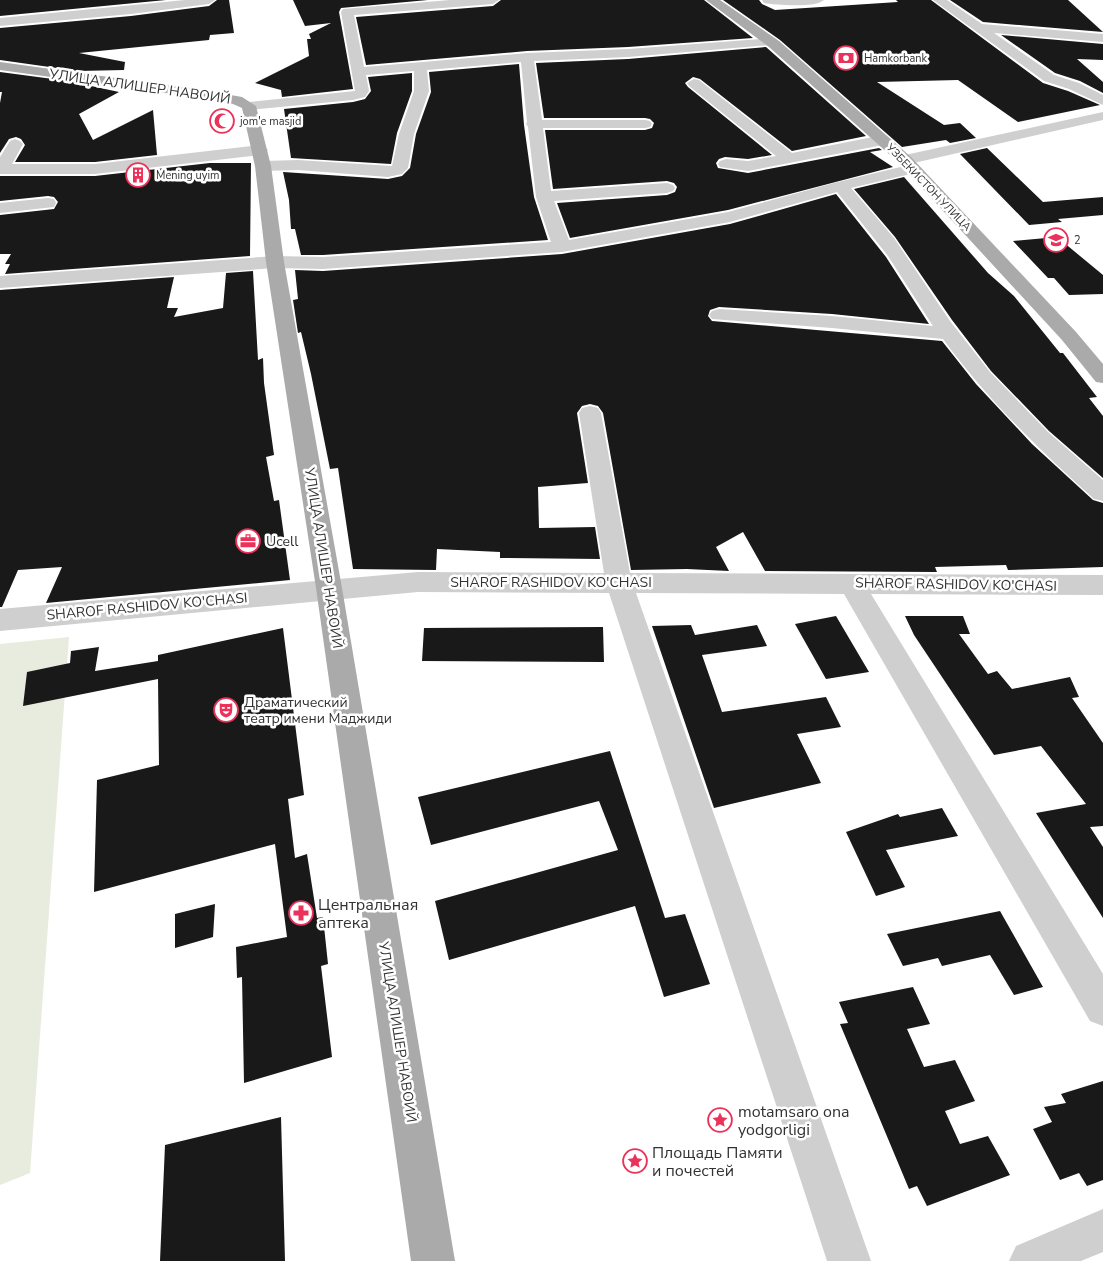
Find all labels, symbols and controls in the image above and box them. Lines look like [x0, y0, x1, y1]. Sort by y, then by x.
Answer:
bank icon: Hamkorbank [833, 45, 859, 71]
place label: Hamkorbank [864, 51, 928, 66]
street label: УЛИЦА АЛИШЕР НАВОИЙ [47, 64, 232, 109]
mosque icon: jom'e masjid [209, 108, 235, 134]
place label: jom'e masjid [239, 114, 301, 129]
street label: УЗБЕКИСТОН УЛИЦА [882, 140, 974, 234]
building icon: Mening uyim [125, 162, 151, 188]
place label: Mening uyim [156, 168, 219, 183]
school or university icon: 2 [1043, 227, 1069, 253]
place label: 2 [1074, 233, 1081, 248]
street label: УЛИЦА АЛИШЕР НАВОИЙ [300, 465, 347, 650]
office icon: Ucell [235, 528, 261, 554]
place label: Ucell [266, 532, 299, 551]
street label: SHAROF RASHIDOV KO'CHASI [450, 573, 652, 592]
street label: SHAROF RASHIDOV KO'CHASI [855, 573, 1057, 596]
street label: SHAROF RASHIDOV KO'CHASI [46, 588, 248, 625]
place label: Драматический театр имени Маджиди [244, 693, 392, 728]
theatre icon: Драматический театр имени Маджиди [213, 697, 239, 723]
place label: Центральная аптека [318, 894, 418, 934]
pharmacy icon: Центральная аптека [288, 900, 314, 926]
street label: УЛИЦА АЛИШЕР НАВОИЙ [374, 939, 421, 1124]
place label: motamsaro ona yodgorligi [738, 1101, 850, 1141]
place icon: motamsaro ona yodgorligi [707, 1107, 733, 1133]
place label: Площадь Памяти и почестей [652, 1142, 783, 1182]
place icon: Площадь Памяти и почестей [622, 1148, 648, 1174]

